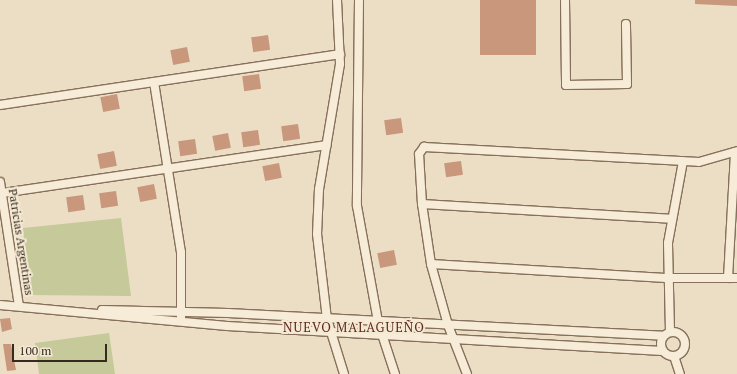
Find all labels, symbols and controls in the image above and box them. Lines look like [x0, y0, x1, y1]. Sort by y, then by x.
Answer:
street label: Patricias Argentinas [5, 188, 37, 296]
district label: NUEVO MALAGUEÑO [283, 319, 425, 335]
scale bar [14, 336, 109, 362]
text: 100 m [19, 343, 51, 358]

